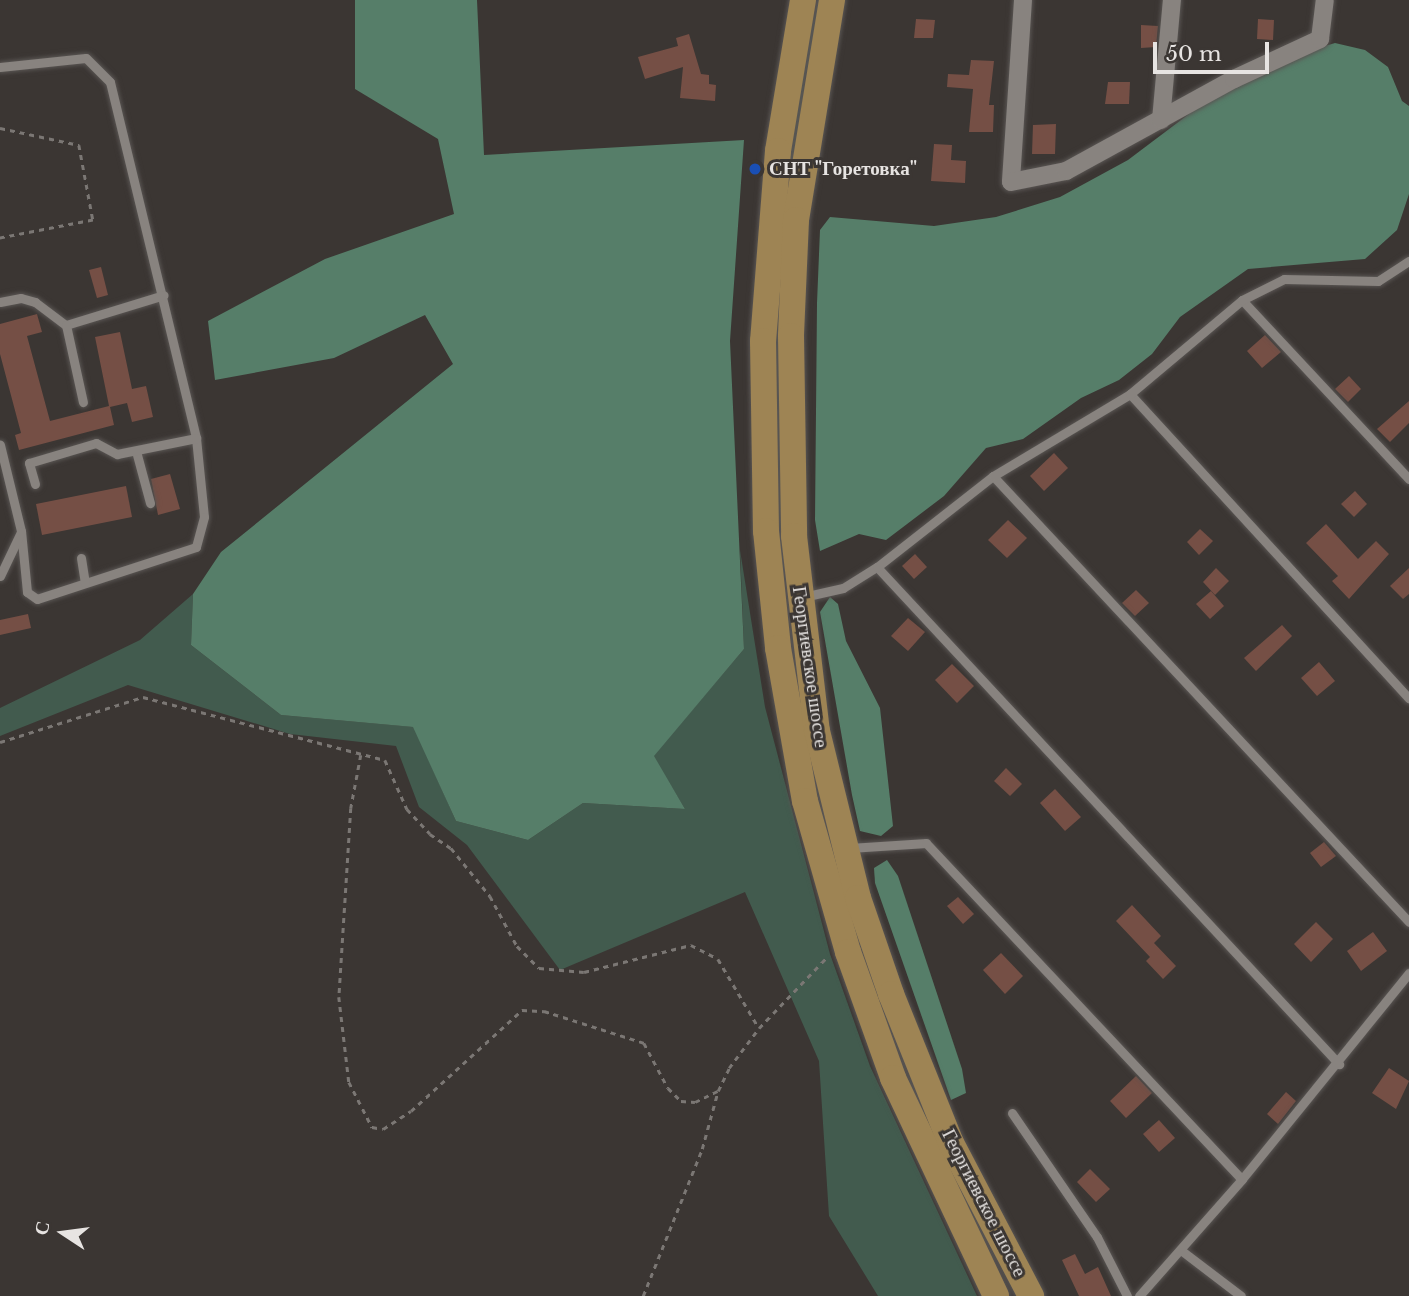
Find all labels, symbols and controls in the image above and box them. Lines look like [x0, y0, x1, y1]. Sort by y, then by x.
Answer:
scale bar [1157, 28, 1272, 72]
text: 50 m [1166, 41, 1221, 67]
place label: СНТ "Горетовка" [769, 158, 918, 180]
marker: СНТ "Горетовка" [747, 161, 763, 177]
street label: Георгиевское шоссе [787, 585, 833, 749]
street label: Георгиевское шоссе [937, 1125, 1031, 1281]
north arrow [28, 1198, 98, 1268]
text: С [29, 1219, 55, 1237]

